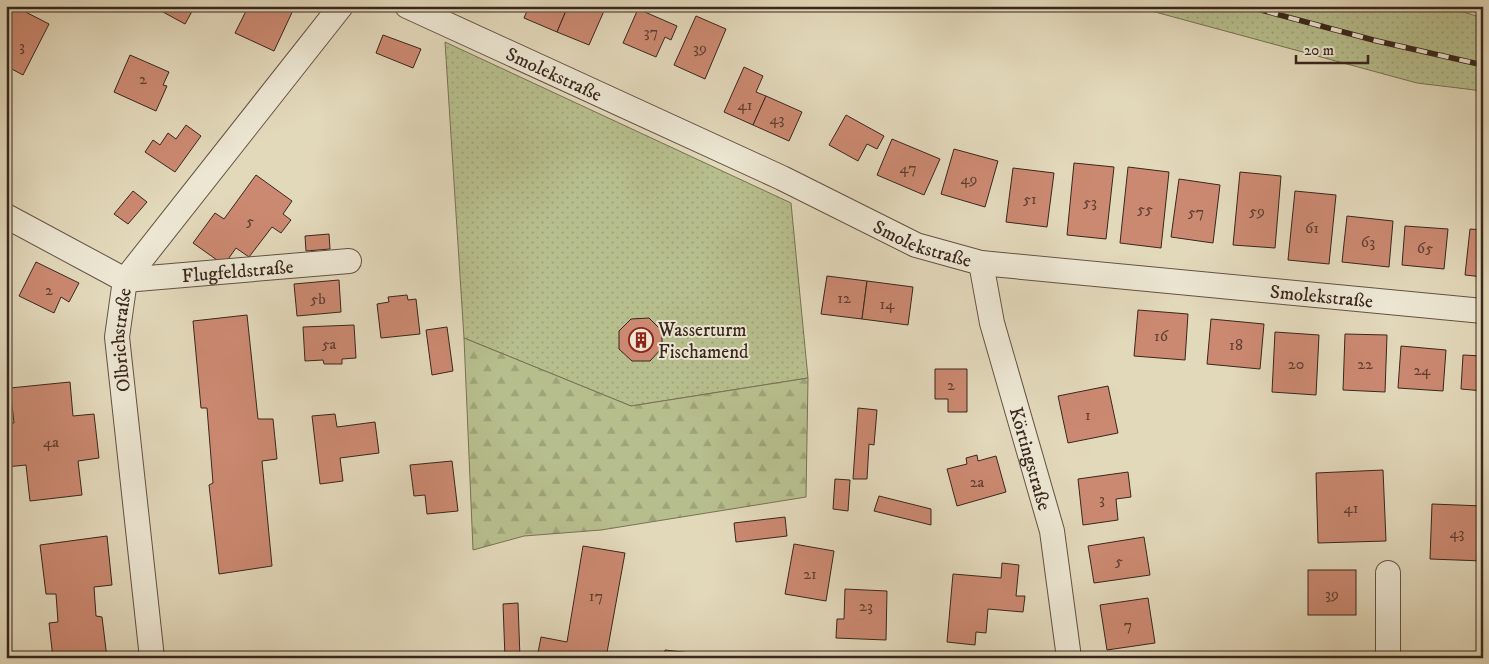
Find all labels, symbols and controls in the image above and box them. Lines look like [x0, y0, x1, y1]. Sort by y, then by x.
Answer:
house number: 37 [644, 22, 658, 42]
scale bar [1296, 32, 1369, 64]
house number: 3 [19, 36, 25, 56]
house number: 39 [693, 38, 707, 58]
text: 20 m [1304, 41, 1334, 60]
street label: Smolekstraße [502, 43, 605, 107]
house number: 2 [139, 69, 147, 89]
house number: 41 [737, 95, 753, 115]
house number: 43 [769, 109, 785, 129]
house number: 47 [899, 158, 917, 178]
house number: 49 [960, 169, 978, 189]
house number: 51 [1023, 189, 1037, 209]
house number: 53 [1083, 192, 1097, 212]
house number: 55 [1137, 199, 1153, 219]
house number: 59 [1249, 201, 1265, 221]
house number: 57 [1188, 202, 1204, 222]
house number: 5 [246, 211, 254, 231]
street label: Smolekstraße [869, 215, 974, 273]
house number: 61 [1305, 218, 1319, 238]
house number: 63 [1361, 232, 1375, 252]
house number: 65 [1417, 238, 1433, 258]
street label: Flugfeldstraße [181, 256, 294, 288]
house number: 2 [45, 280, 53, 300]
street label: Smolekstraße [1269, 281, 1374, 313]
street label: Olbrichstraße [107, 286, 137, 393]
house number: 12 [837, 288, 851, 308]
house number: 5b [310, 289, 326, 309]
house number: 14 [879, 294, 895, 314]
place label: Wasserturm Fischamend [657, 319, 749, 364]
house number: 16 [1154, 326, 1169, 346]
building icon: Wasserturm Fischamend [628, 327, 654, 353]
house number: 5a [322, 334, 337, 354]
house number: 18 [1229, 335, 1243, 355]
house number: 20 [1288, 354, 1304, 374]
house number: 22 [1357, 354, 1373, 374]
house number: 24 [1413, 360, 1431, 380]
house number: 2 [947, 375, 955, 395]
street label: Körtingstraße [1004, 404, 1055, 513]
house number: 1 [1085, 405, 1091, 425]
house number: 4a [43, 432, 59, 452]
house number: 2a [970, 472, 985, 492]
house number: 3 [1099, 489, 1105, 509]
house number: 41 [1343, 498, 1359, 518]
house number: 43 [1449, 523, 1465, 543]
house number: 5 [1115, 551, 1123, 571]
house number: 21 [803, 564, 817, 584]
house number: 39 [1325, 584, 1339, 604]
house number: 17 [589, 586, 603, 606]
house number: 23 [859, 596, 873, 616]
house number: 7 [1124, 615, 1132, 635]

